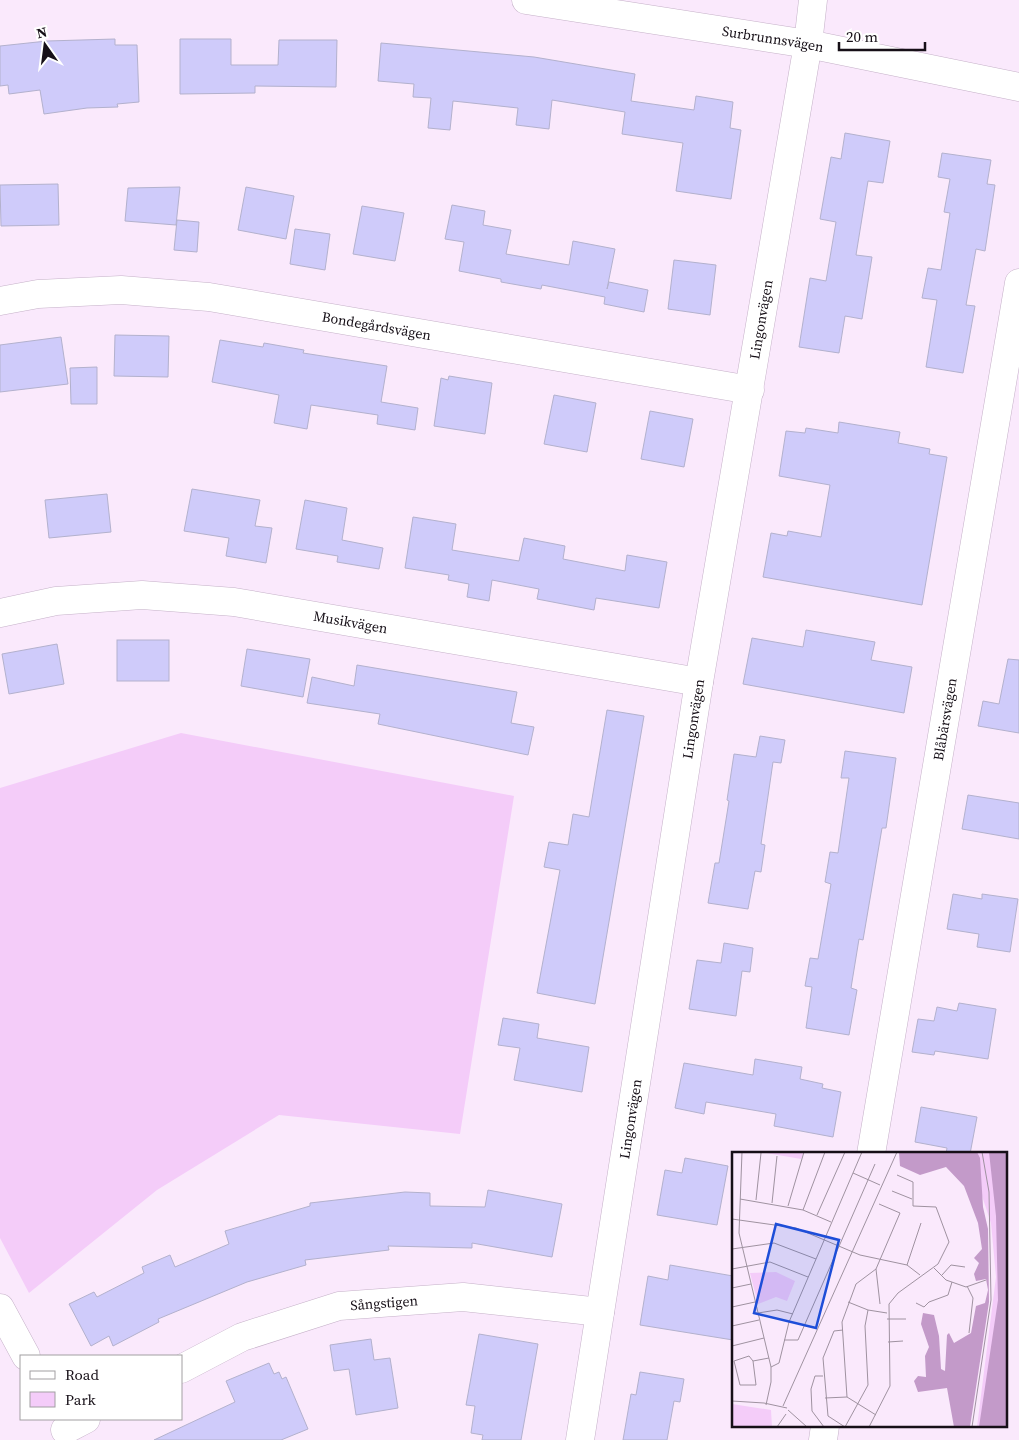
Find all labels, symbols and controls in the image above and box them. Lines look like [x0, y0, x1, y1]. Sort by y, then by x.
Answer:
north arrow [20, 20, 70, 70]
scale bar [839, 20, 925, 52]
text: N [34, 21, 49, 43]
street label: Surbrunnsvägen [721, 21, 826, 57]
text: 20 m [846, 26, 878, 47]
street label: Lingonvägen [744, 278, 778, 361]
street label: Bondegårdsvägen [320, 307, 433, 345]
street label: Musikvägen [312, 606, 390, 638]
street label: Blåbärsvägen [928, 676, 962, 762]
street label: Lingonvägen [677, 677, 709, 760]
street label: Lingonvägen [614, 1077, 647, 1160]
inset map [732, 1152, 1006, 1428]
street label: Sångstigen [350, 1290, 419, 1315]
legend [20, 1355, 182, 1420]
text: Road [65, 1364, 99, 1385]
text: Park [65, 1389, 97, 1410]

